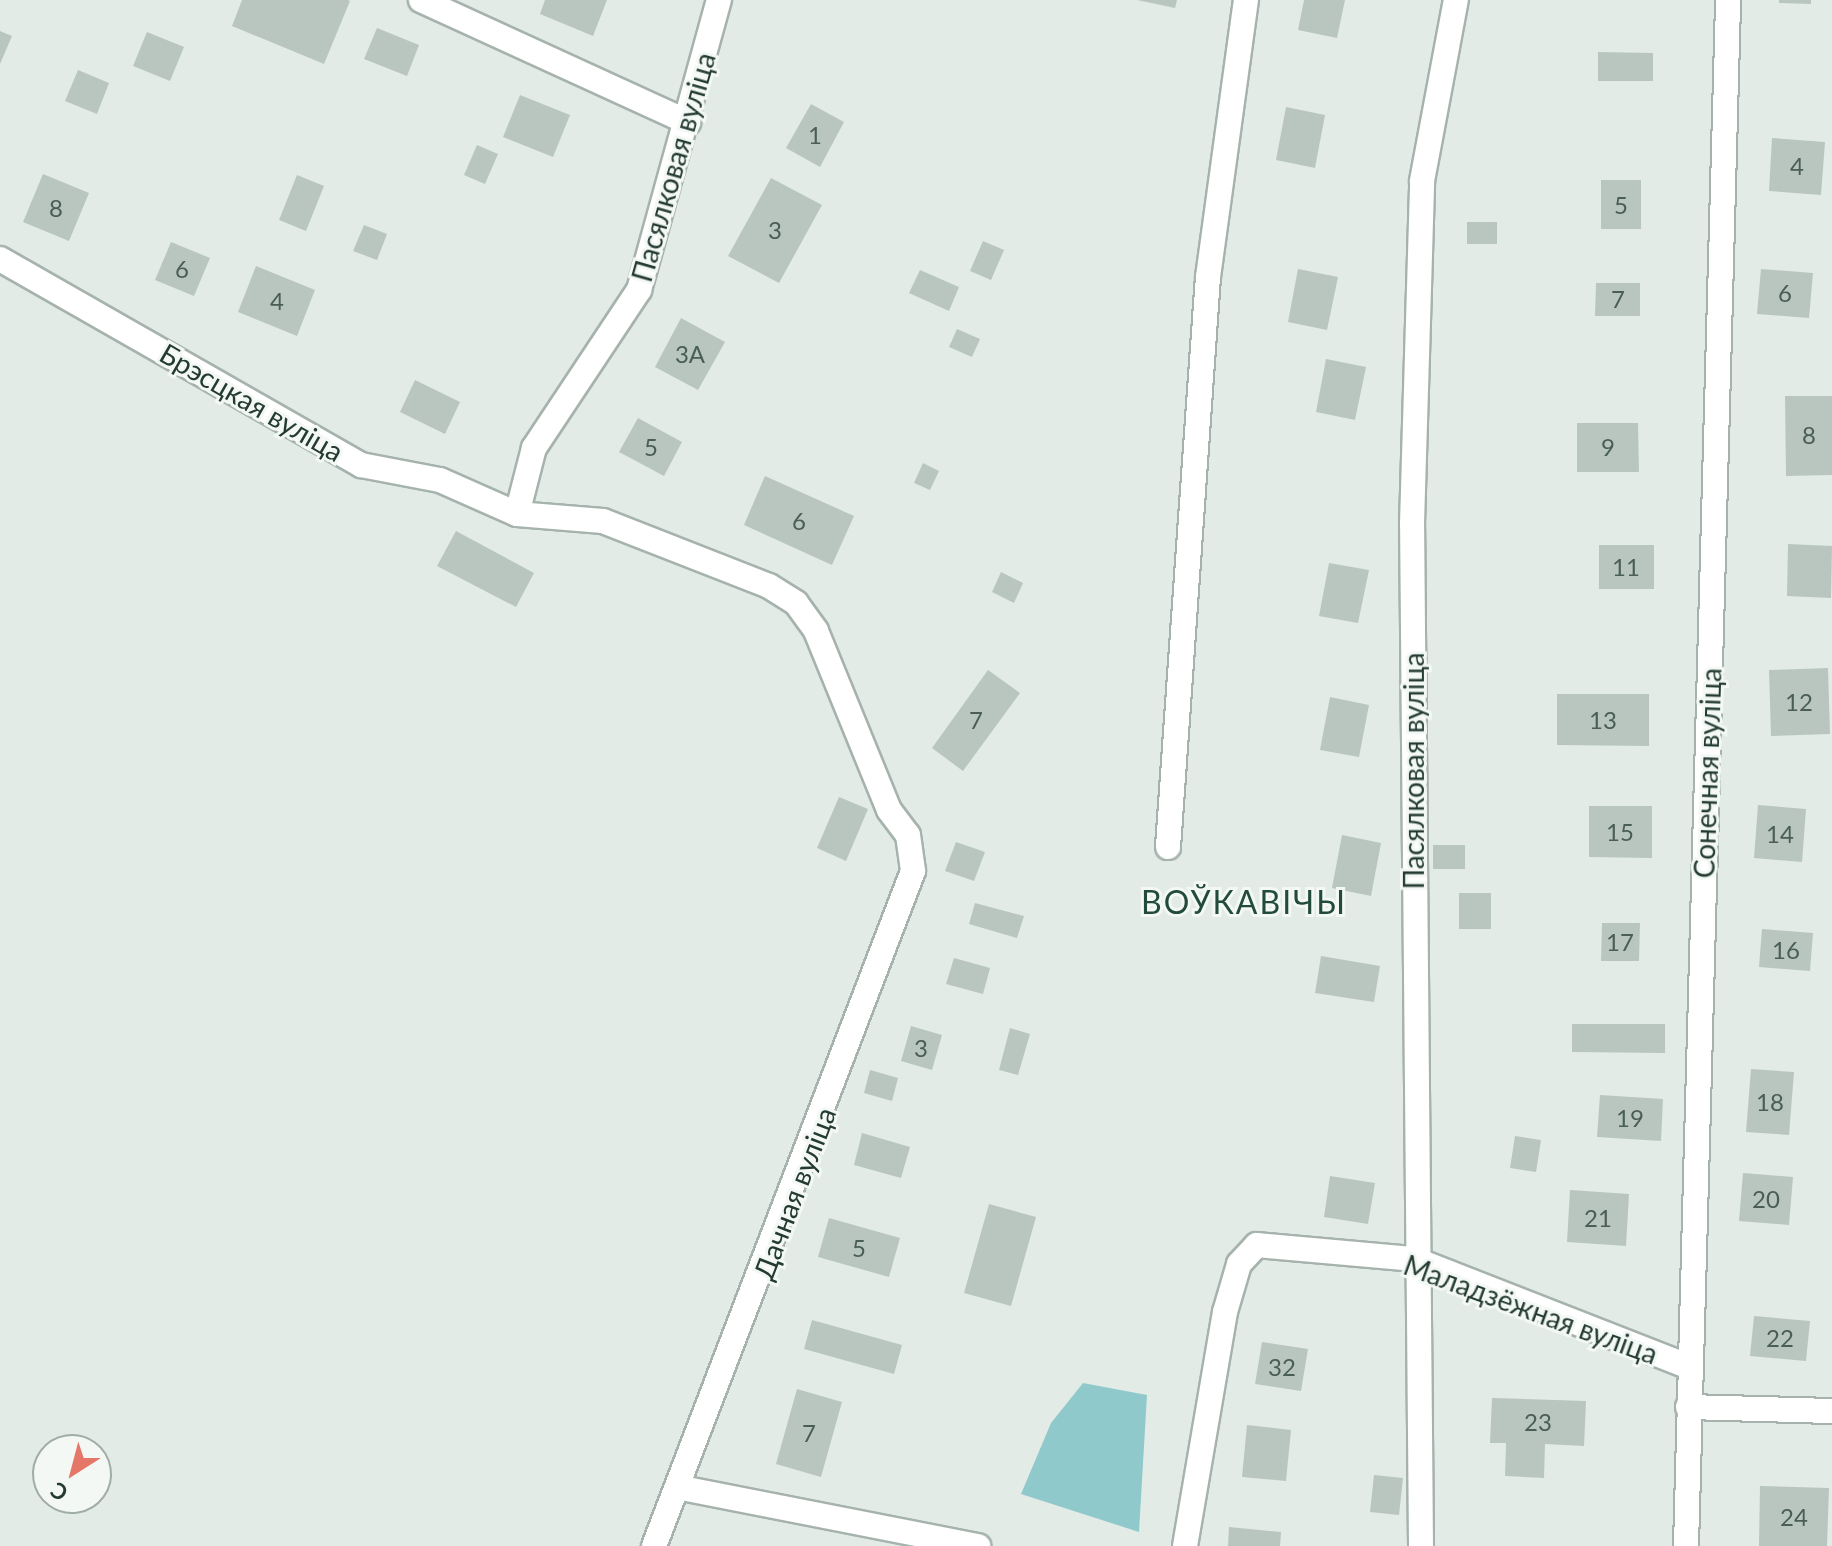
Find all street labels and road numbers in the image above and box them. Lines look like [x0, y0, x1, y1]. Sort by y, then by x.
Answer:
street label: Пасялковая вуліца [624, 49, 722, 285]
street label: Брэсцкая вуліца [154, 336, 350, 468]
street label: Пасялковая вуліца [1396, 653, 1430, 889]
street label: Сонечная вуліца [1687, 667, 1727, 879]
street label: Дачная вуліца [746, 1102, 842, 1284]
street label: Маладзёжная вуліца [1399, 1247, 1663, 1371]

